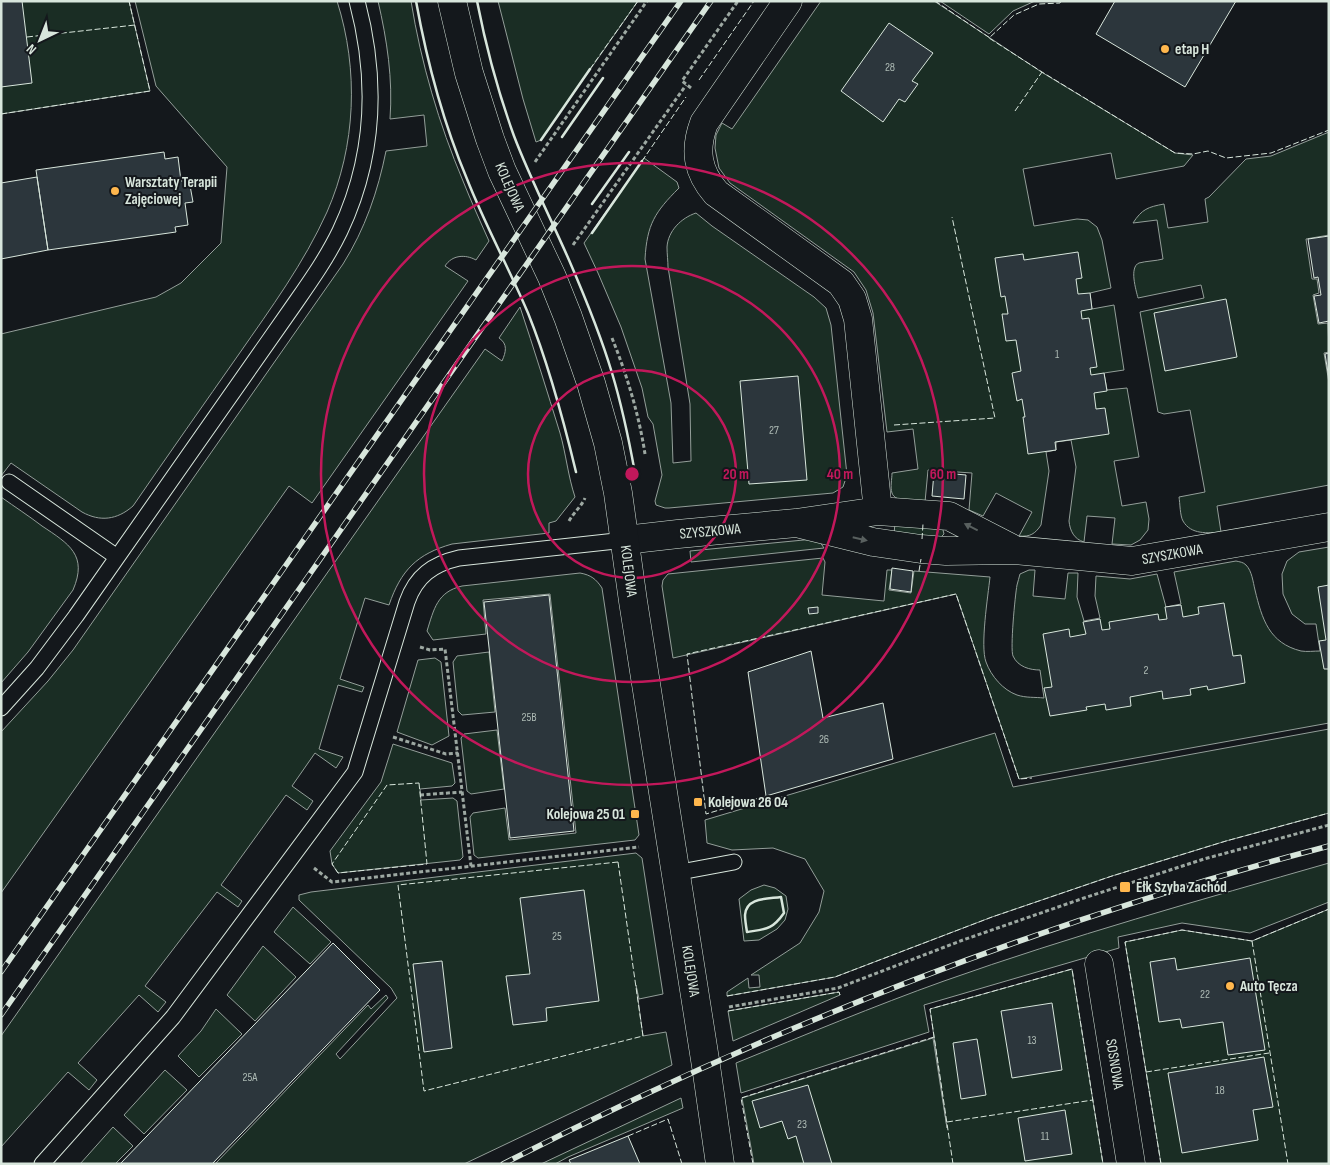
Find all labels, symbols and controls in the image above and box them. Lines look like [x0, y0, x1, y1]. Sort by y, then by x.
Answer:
north arrow [15, 15, 65, 65]
text: N [23, 40, 40, 58]
place label: etap H [1175, 40, 1209, 59]
marker: etap H [1159, 43, 1171, 55]
house number: 28 [885, 60, 895, 75]
street label: KOLEJOWA [490, 160, 529, 215]
place label: Warsztaty Terapii Zajęciowej [125, 173, 217, 209]
marker: Warsztaty Terapii Zajęciowej [109, 185, 121, 197]
house number: 1 [1055, 347, 1060, 362]
house number: 27 [769, 423, 779, 438]
centre of rings [623, 465, 641, 483]
text: 20 m [723, 465, 749, 484]
text: 40 m [827, 465, 853, 484]
text: 60 m [930, 465, 956, 484]
street label: SZYSZKOWA [679, 519, 742, 544]
one-way arrow [963, 523, 978, 531]
one-way arrow [853, 535, 868, 543]
street label: SZYSZKOWA [1140, 540, 1204, 569]
street label: KOLEJOWA [616, 544, 641, 599]
house number: 2 [1144, 663, 1149, 678]
house number: 25B [521, 710, 537, 725]
house number: 26 [819, 732, 829, 747]
place label: Kolejowa 26 04 [708, 793, 788, 812]
marker: Kolejowa 26 04 [692, 796, 704, 808]
place label: Kolejowa 25 01 [547, 805, 625, 824]
marker: Kolejowa 25 01 [629, 808, 641, 820]
place label: Ełk Szyba Zachód [1136, 878, 1227, 897]
marker: Ełk Szyba Zachód [1118, 880, 1132, 894]
house number: 25 [552, 929, 562, 944]
street label: KOLEJOWA [677, 944, 704, 999]
place label: Auto Tęcza [1239, 977, 1298, 996]
marker: Auto Tęcza [1224, 980, 1236, 992]
house number: 22 [1200, 987, 1210, 1002]
house number: 13 [1027, 1033, 1037, 1048]
street label: SOSNOWA [1101, 1037, 1128, 1091]
house number: 25A [243, 1070, 258, 1085]
house number: 18 [1215, 1083, 1225, 1098]
house number: 23 [797, 1117, 807, 1132]
house number: 11 [1041, 1129, 1050, 1144]

